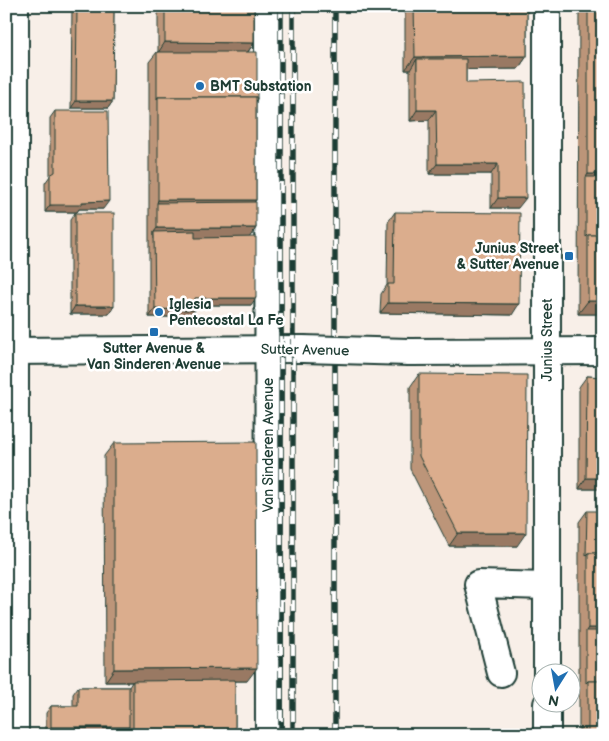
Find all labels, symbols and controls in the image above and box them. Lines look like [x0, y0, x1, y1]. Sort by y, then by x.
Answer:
place label: BMT Substation [210, 78, 312, 95]
marker: BMT Substation [194, 80, 206, 92]
place label: Junius Street & Sutter Avenue [457, 240, 559, 273]
marker: Junius Street & Sutter Avenue [563, 250, 575, 262]
place label: Iglesia Pentecostal La Fe [169, 296, 284, 329]
street label: Junius Street [539, 298, 556, 381]
marker: Iglesia Pentecostal La Fe [153, 306, 165, 318]
marker: Sutter Avenue & Van Sinderen Avenue [148, 326, 160, 338]
place label: Sutter Avenue & Van Sinderen Avenue [87, 340, 221, 373]
street label: Sutter Avenue [261, 341, 349, 359]
street label: Van Sinderen Avenue [260, 378, 277, 512]
north arrow [532, 664, 582, 714]
text: N [547, 691, 560, 710]

